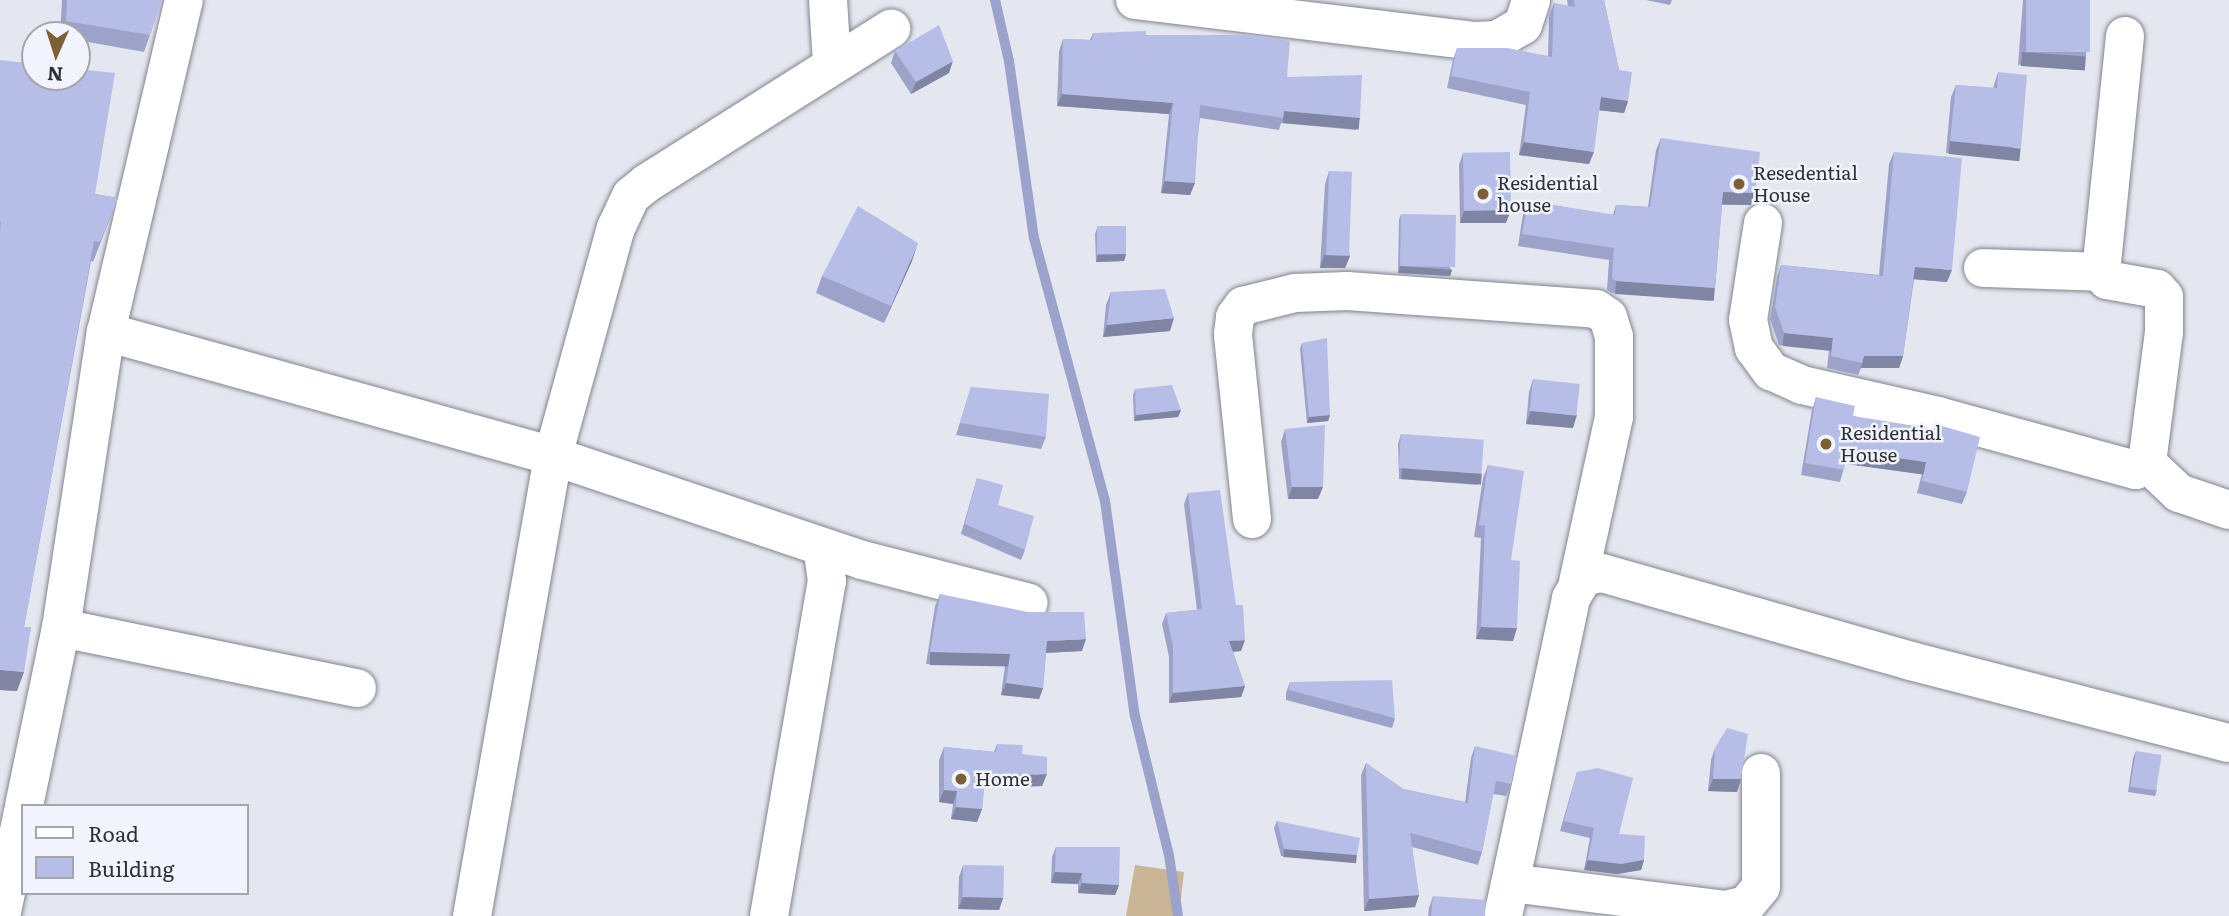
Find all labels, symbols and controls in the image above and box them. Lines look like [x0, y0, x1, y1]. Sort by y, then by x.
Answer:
north arrow [21, 21, 91, 91]
text: N [46, 61, 64, 89]
place label: Resedential House [1753, 162, 1858, 206]
place label: Residential house [1497, 172, 1598, 216]
marker: Resedential House [1731, 176, 1747, 192]
marker: Residential house [1475, 186, 1491, 202]
place label: Residential House [1840, 422, 1941, 466]
marker: Residential House [1818, 436, 1834, 452]
place label: Home [975, 768, 1030, 790]
marker: Home [953, 771, 969, 787]
legend [21, 804, 248, 895]
text: Road [88, 817, 139, 848]
text: Building [88, 852, 174, 883]

